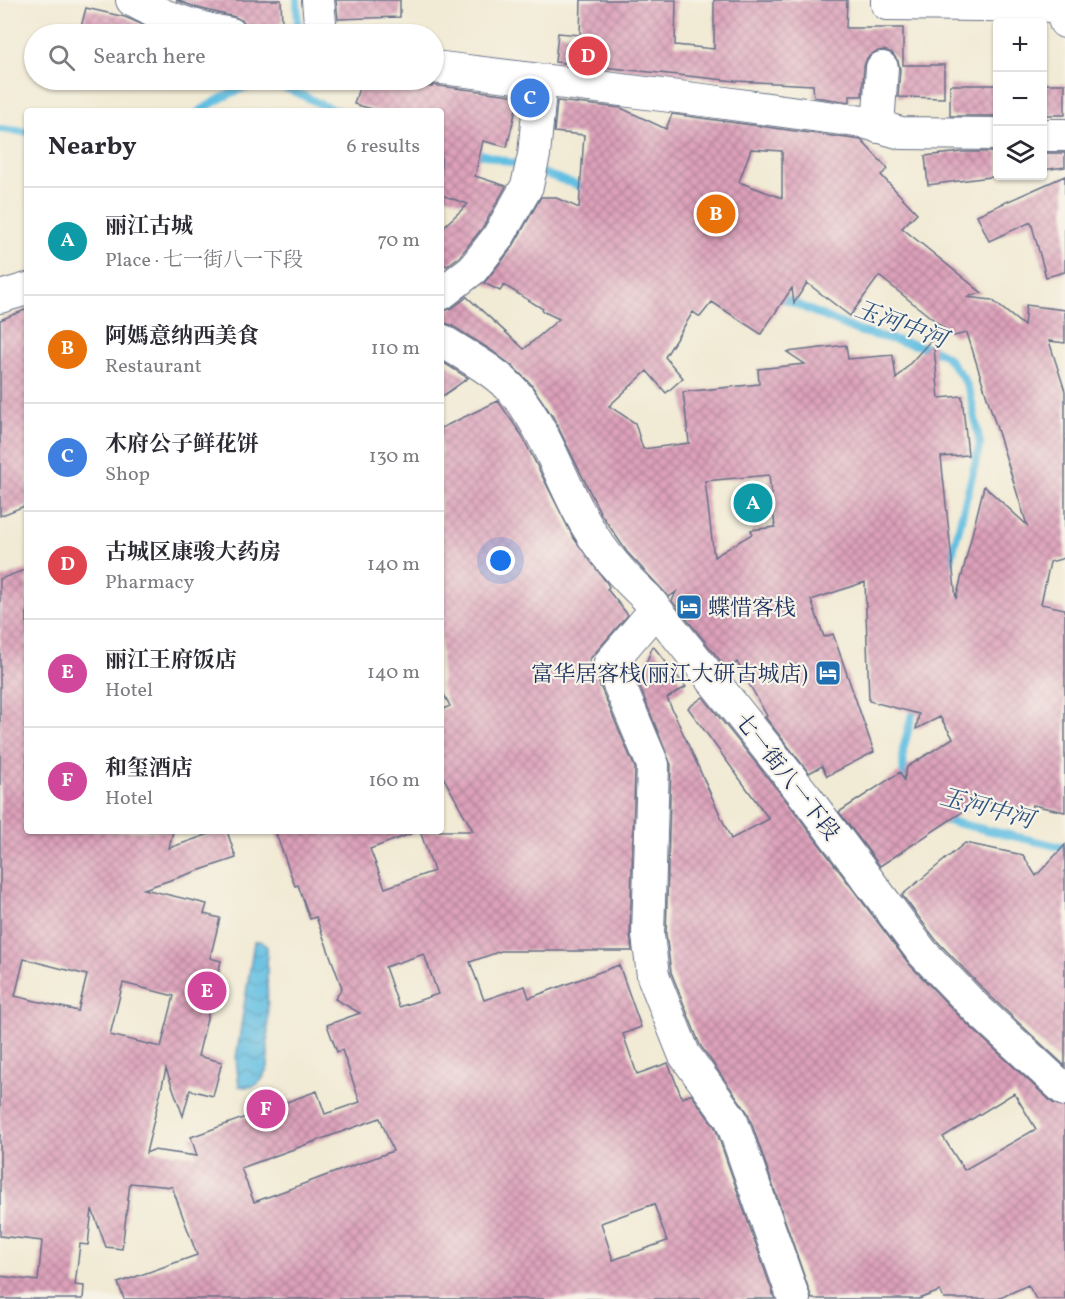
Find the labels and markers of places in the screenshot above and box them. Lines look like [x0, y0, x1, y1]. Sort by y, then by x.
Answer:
pin: D [568, 34, 608, 78]
pin: C [510, 76, 550, 120]
pin: B [696, 192, 736, 236]
pin: A [734, 480, 772, 526]
hotel icon: 蝶惜客栈 [674, 592, 704, 622]
place label: 蝶惜客栈 [708, 594, 796, 625]
hotel icon: 富华居客栈(丽江大研古城店) [813, 658, 843, 688]
place label: 富华居客栈(丽江大研古城店) [531, 660, 808, 691]
pin: E [188, 968, 226, 1014]
pin: F [246, 1086, 286, 1132]

